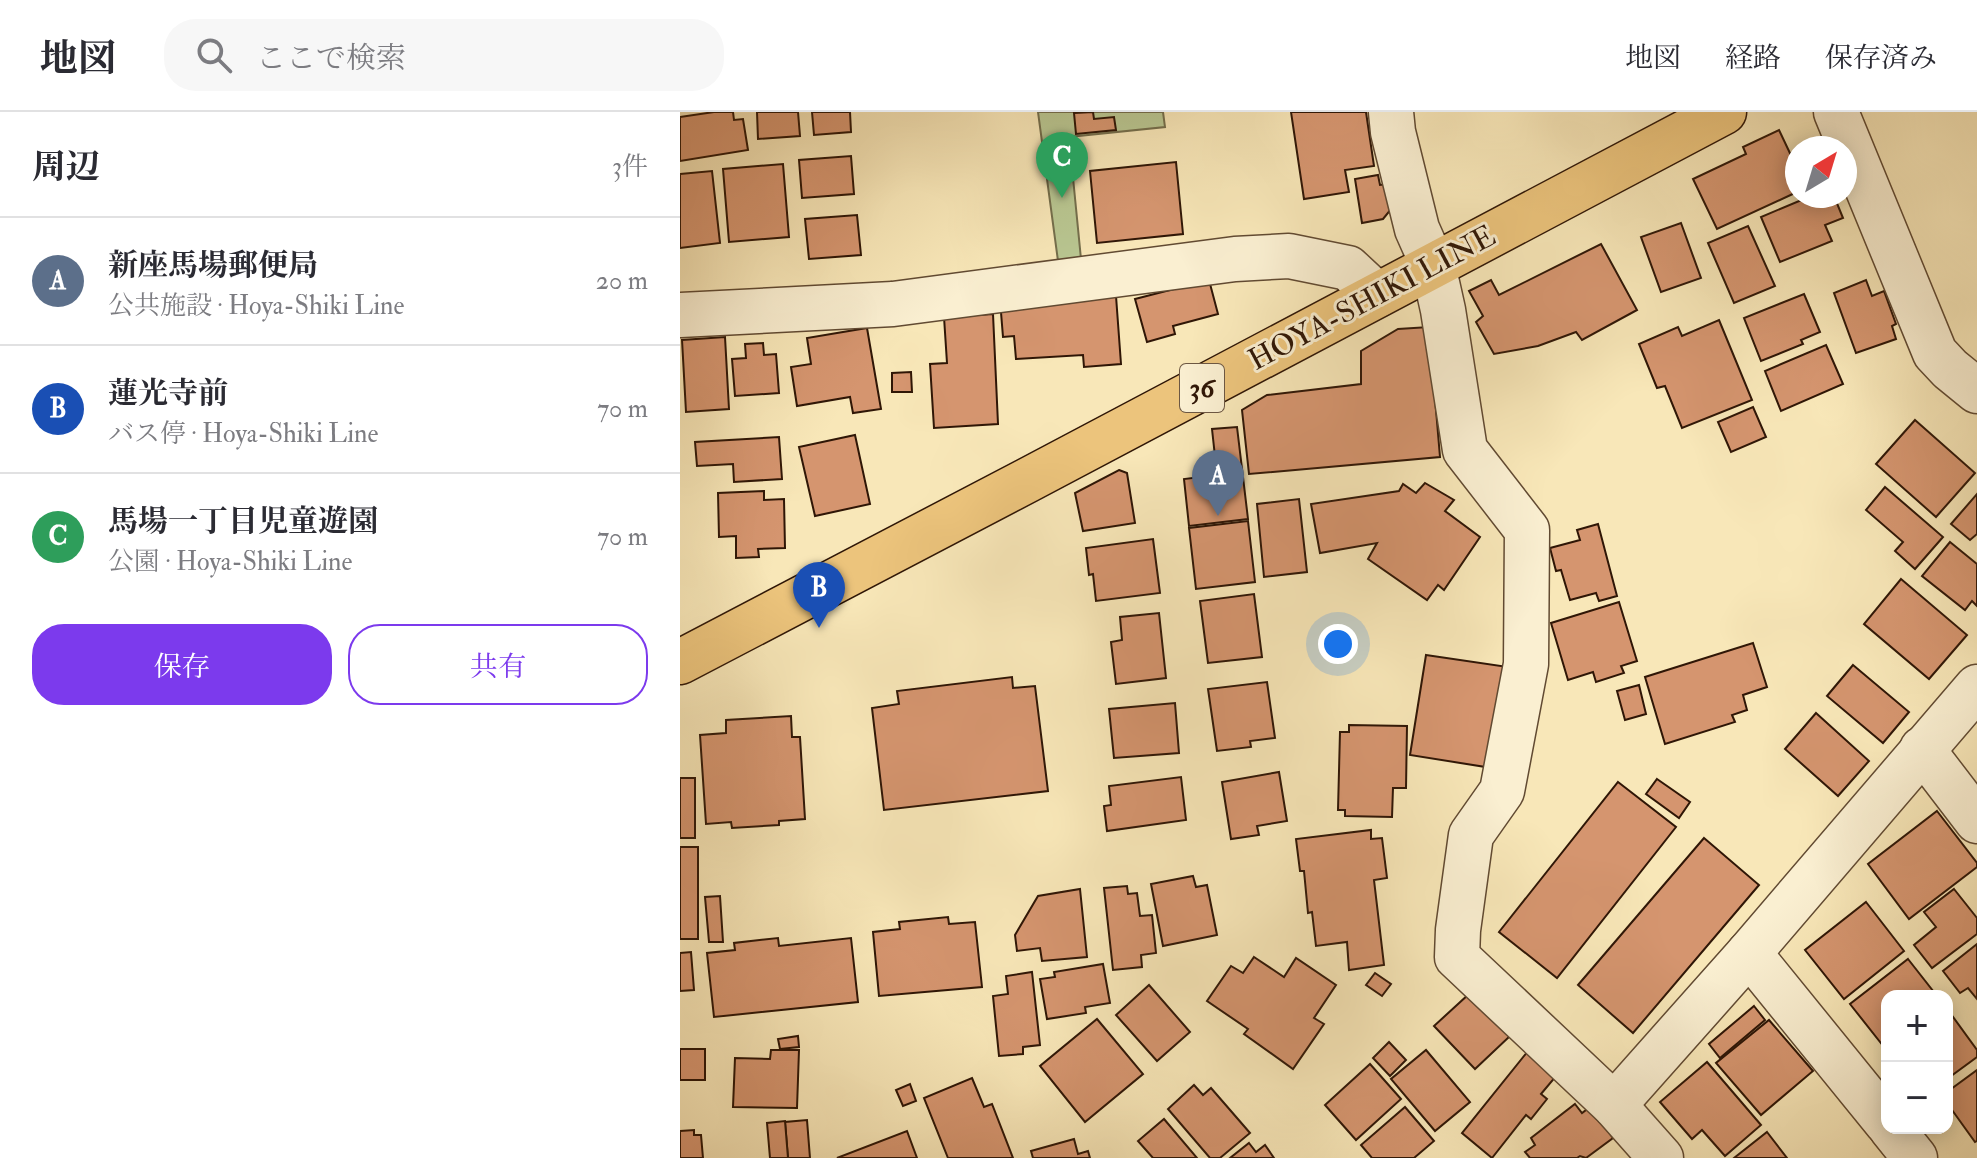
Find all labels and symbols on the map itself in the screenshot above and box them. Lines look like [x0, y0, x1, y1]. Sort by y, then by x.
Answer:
pin: C [1036, 132, 1088, 198]
north arrow [1785, 136, 1857, 208]
street label: HOYA-SHIKI LINE [1242, 217, 1502, 379]
road number: 36 [1180, 364, 1224, 412]
pin: A [1192, 450, 1244, 516]
pin: B [793, 562, 845, 628]
your location [1318, 624, 1358, 664]

